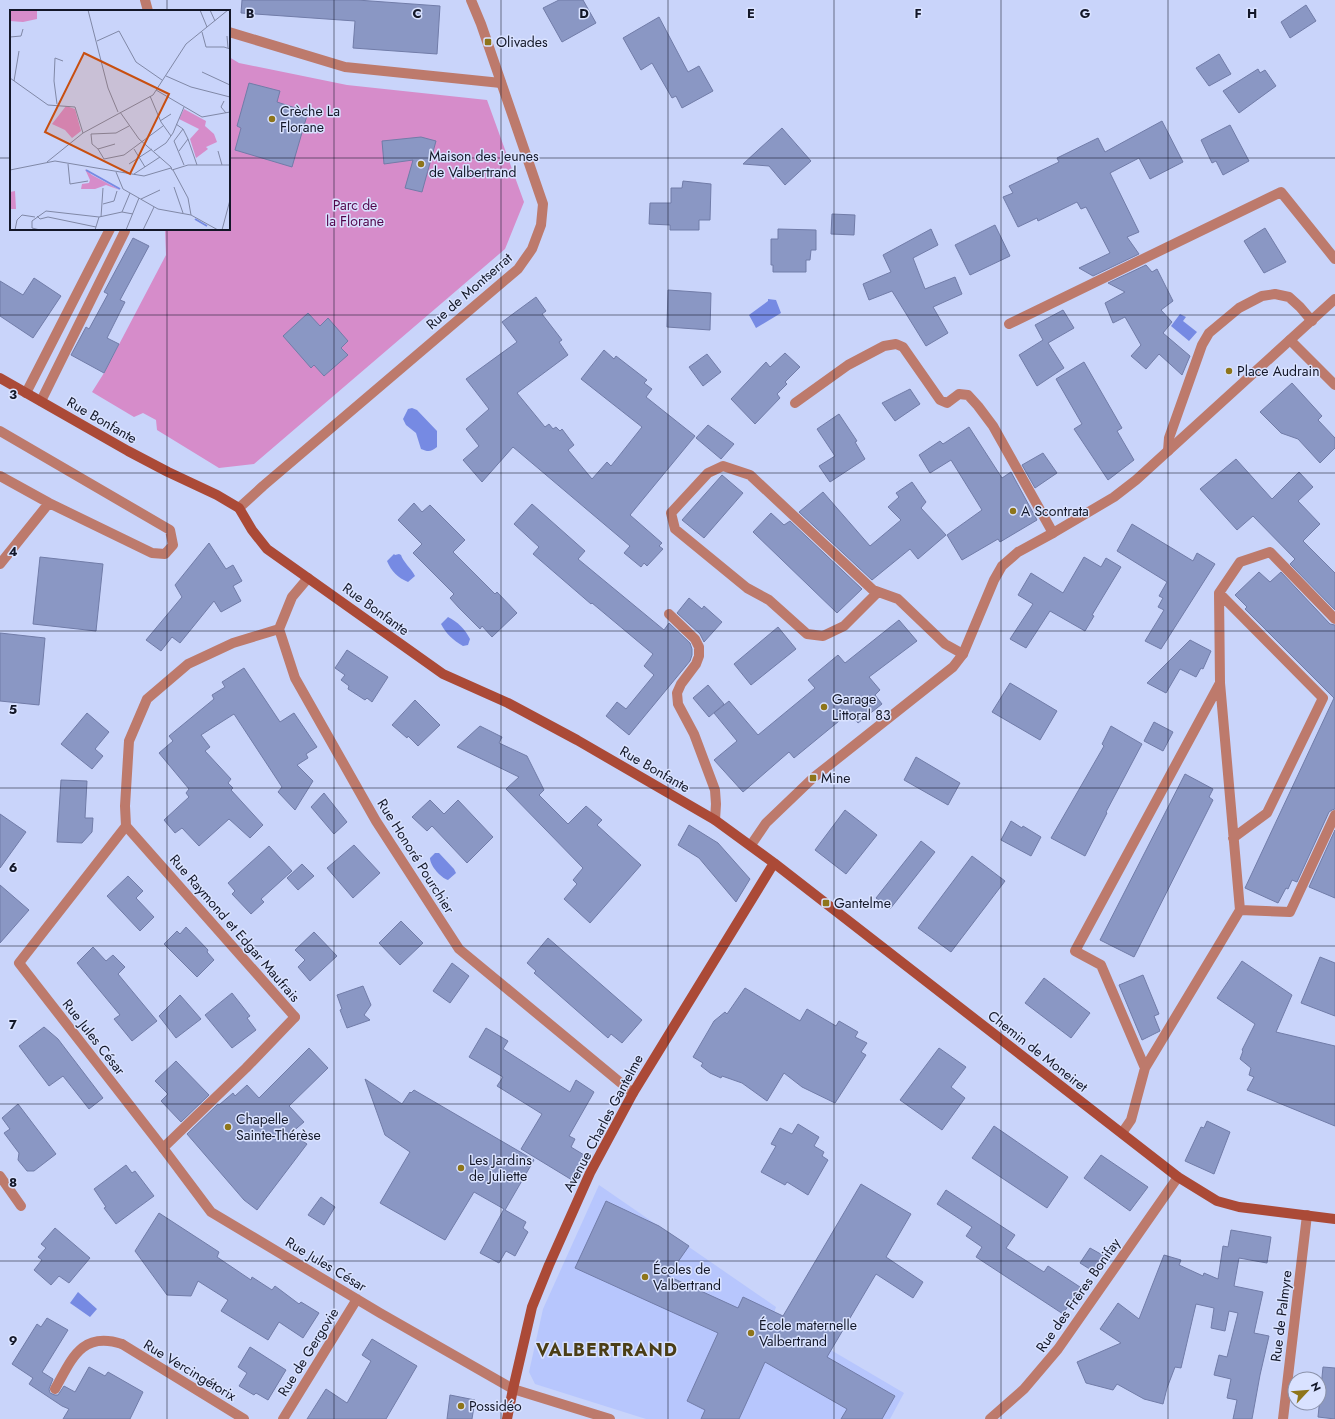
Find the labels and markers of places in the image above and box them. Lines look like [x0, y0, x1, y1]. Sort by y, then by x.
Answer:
place label: Olivades [496, 32, 548, 52]
marker: Olivades [483, 37, 493, 47]
place label: Crèche La Florane [280, 101, 340, 137]
marker: Crèche La Florane [267, 114, 277, 124]
place label: Maison des Jeunes de Valbertrand [429, 146, 539, 182]
marker: Maison des Jeunes de Valbertrand [416, 159, 426, 169]
place label: Place Audrain [1237, 361, 1320, 381]
marker: Place Audrain [1224, 366, 1234, 376]
place label: A Scontrata [1021, 501, 1089, 521]
marker: A Scontrata [1008, 506, 1018, 516]
place label: Garage Littoral 83 [832, 689, 891, 725]
marker: Garage Littoral 83 [819, 702, 829, 712]
place label: Mine [821, 768, 851, 788]
marker: Mine [808, 773, 818, 783]
place label: Gantelme [834, 893, 891, 913]
marker: Gantelme [821, 898, 831, 908]
place label: Chapelle Sainte-Thérèse [236, 1109, 321, 1145]
marker: Chapelle Sainte-Thérèse [223, 1122, 233, 1132]
place label: Les Jardins de Juliette [469, 1150, 532, 1186]
marker: Les Jardins de Juliette [456, 1163, 466, 1173]
place label: Écoles de Valbertrand [653, 1259, 721, 1295]
marker: Écoles de Valbertrand [640, 1272, 650, 1282]
place label: École maternelle Valbertrand [759, 1315, 857, 1351]
marker: École maternelle Valbertrand [746, 1328, 756, 1338]
place label: Possidéo [469, 1396, 522, 1416]
marker: Possidéo [456, 1401, 466, 1411]

